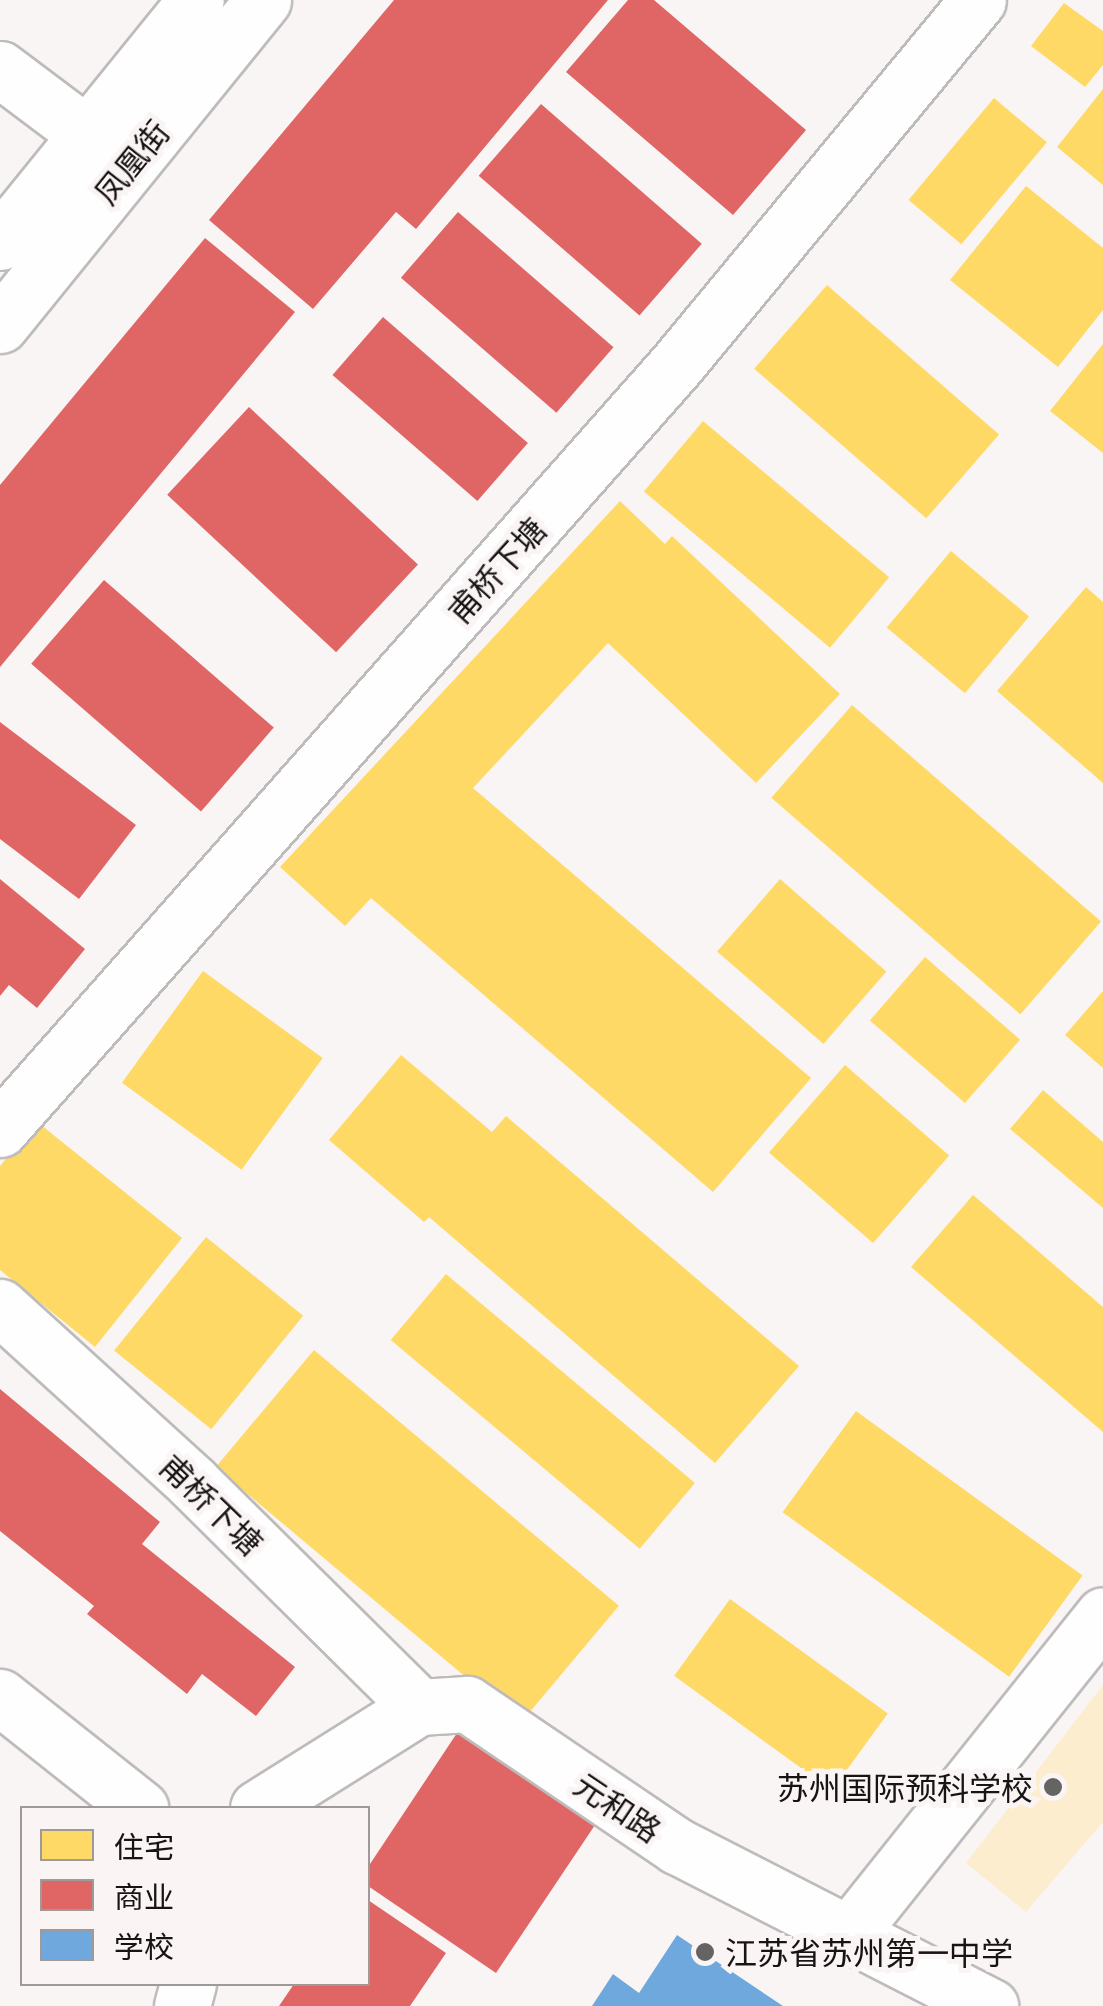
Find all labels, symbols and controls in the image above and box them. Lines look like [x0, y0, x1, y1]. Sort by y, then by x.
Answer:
street label: 凤凰街 [86, 113, 176, 211]
street label: 甫桥下塘 [439, 510, 553, 630]
street label: 甫桥下塘 [153, 1446, 271, 1562]
street label: 元和路 [567, 1764, 669, 1850]
place label: 苏州国际预科学校 [777, 1768, 1033, 1806]
marker: 苏州国际预科学校 [1042, 1776, 1064, 1798]
legend [20, 1806, 370, 1986]
text: 住宅 [114, 1828, 174, 1864]
text: 商业 [114, 1878, 174, 1914]
text: 学校 [114, 1928, 174, 1964]
place label: 江苏省苏州第一中学 [725, 1933, 1013, 1971]
marker: 江苏省苏州第一中学 [694, 1941, 716, 1963]

